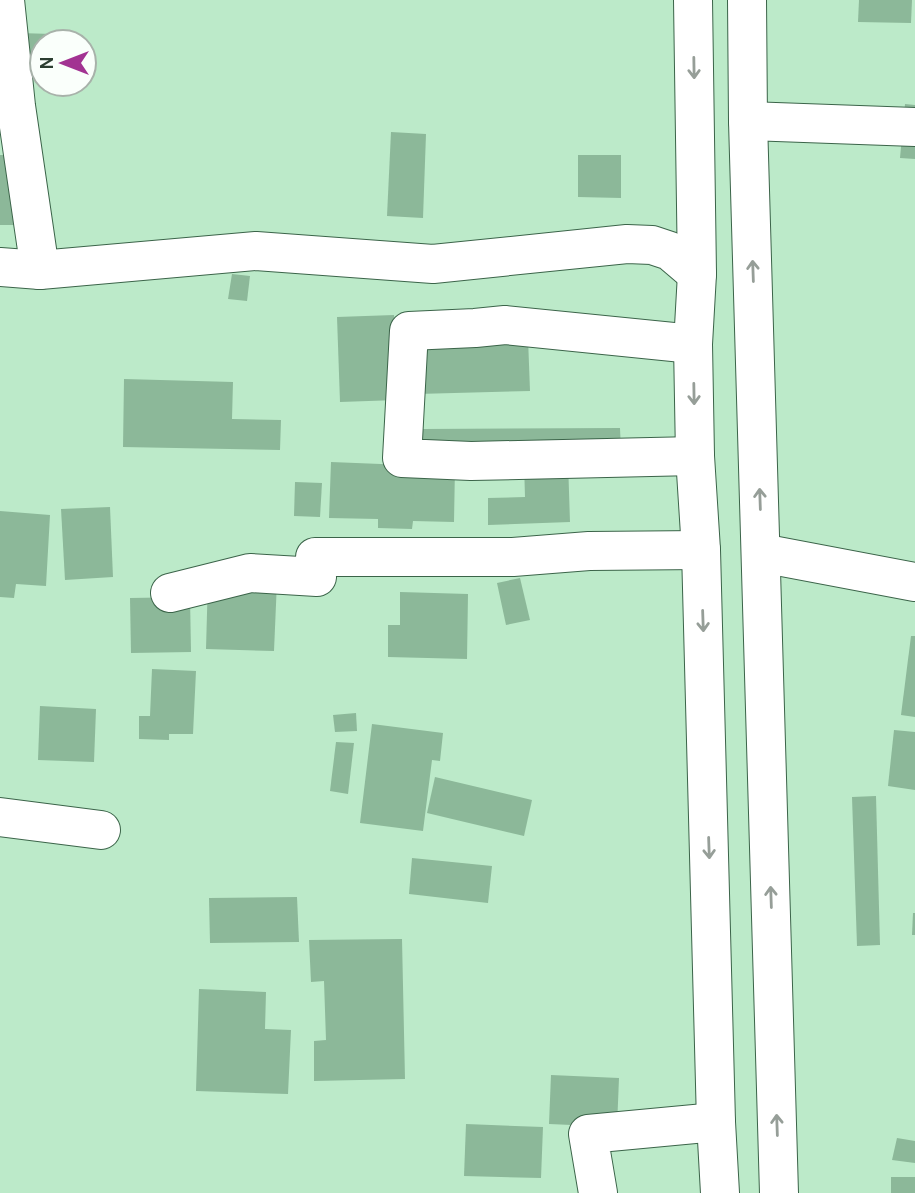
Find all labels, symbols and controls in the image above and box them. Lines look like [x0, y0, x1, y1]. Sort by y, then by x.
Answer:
north arrow [28, 28, 98, 98]
text: N [36, 56, 58, 70]
one-way arrow [687, 56, 701, 79]
one-way arrow [746, 260, 759, 283]
one-way arrow [687, 382, 701, 405]
one-way arrow [753, 487, 766, 510]
one-way arrow [696, 609, 709, 632]
one-way arrow [702, 837, 716, 860]
one-way arrow [764, 886, 777, 909]
one-way arrow [770, 1114, 784, 1137]

